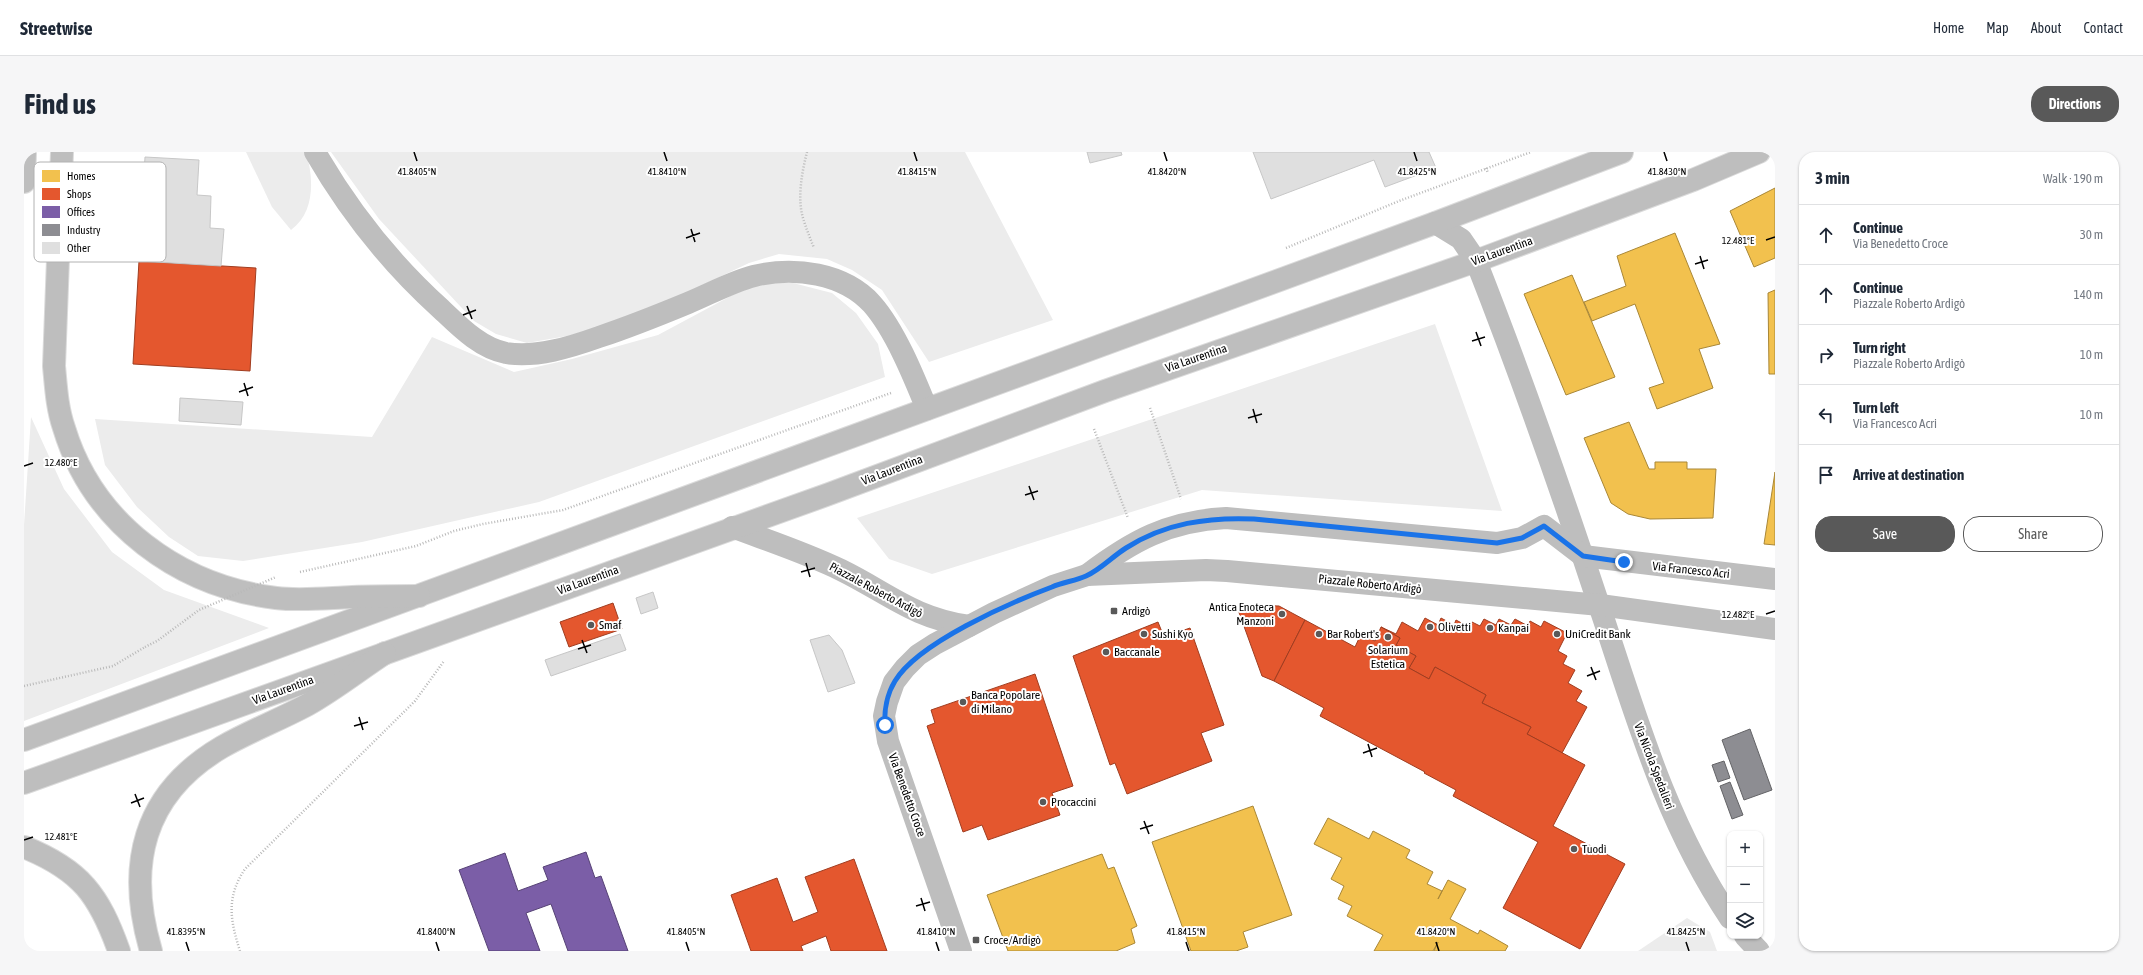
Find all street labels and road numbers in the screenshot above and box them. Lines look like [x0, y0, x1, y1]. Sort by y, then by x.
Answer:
street label: Via Laurentina [1469, 233, 1535, 269]
street label: Via Laurentina [1163, 341, 1229, 375]
street label: Via Laurentina [859, 452, 925, 488]
street label: Piazzale Roberto Ardigò [827, 559, 925, 621]
street label: Via Francesco Acri [1652, 559, 1730, 581]
street label: Via Laurentina [555, 562, 621, 598]
street label: Piazzale Roberto Ardigò [1318, 572, 1423, 596]
street label: Via Laurentina [250, 672, 316, 708]
street label: Via Nicola Spedalieri [1631, 721, 1677, 811]
street label: Via Benedetto Croce [885, 751, 929, 839]

